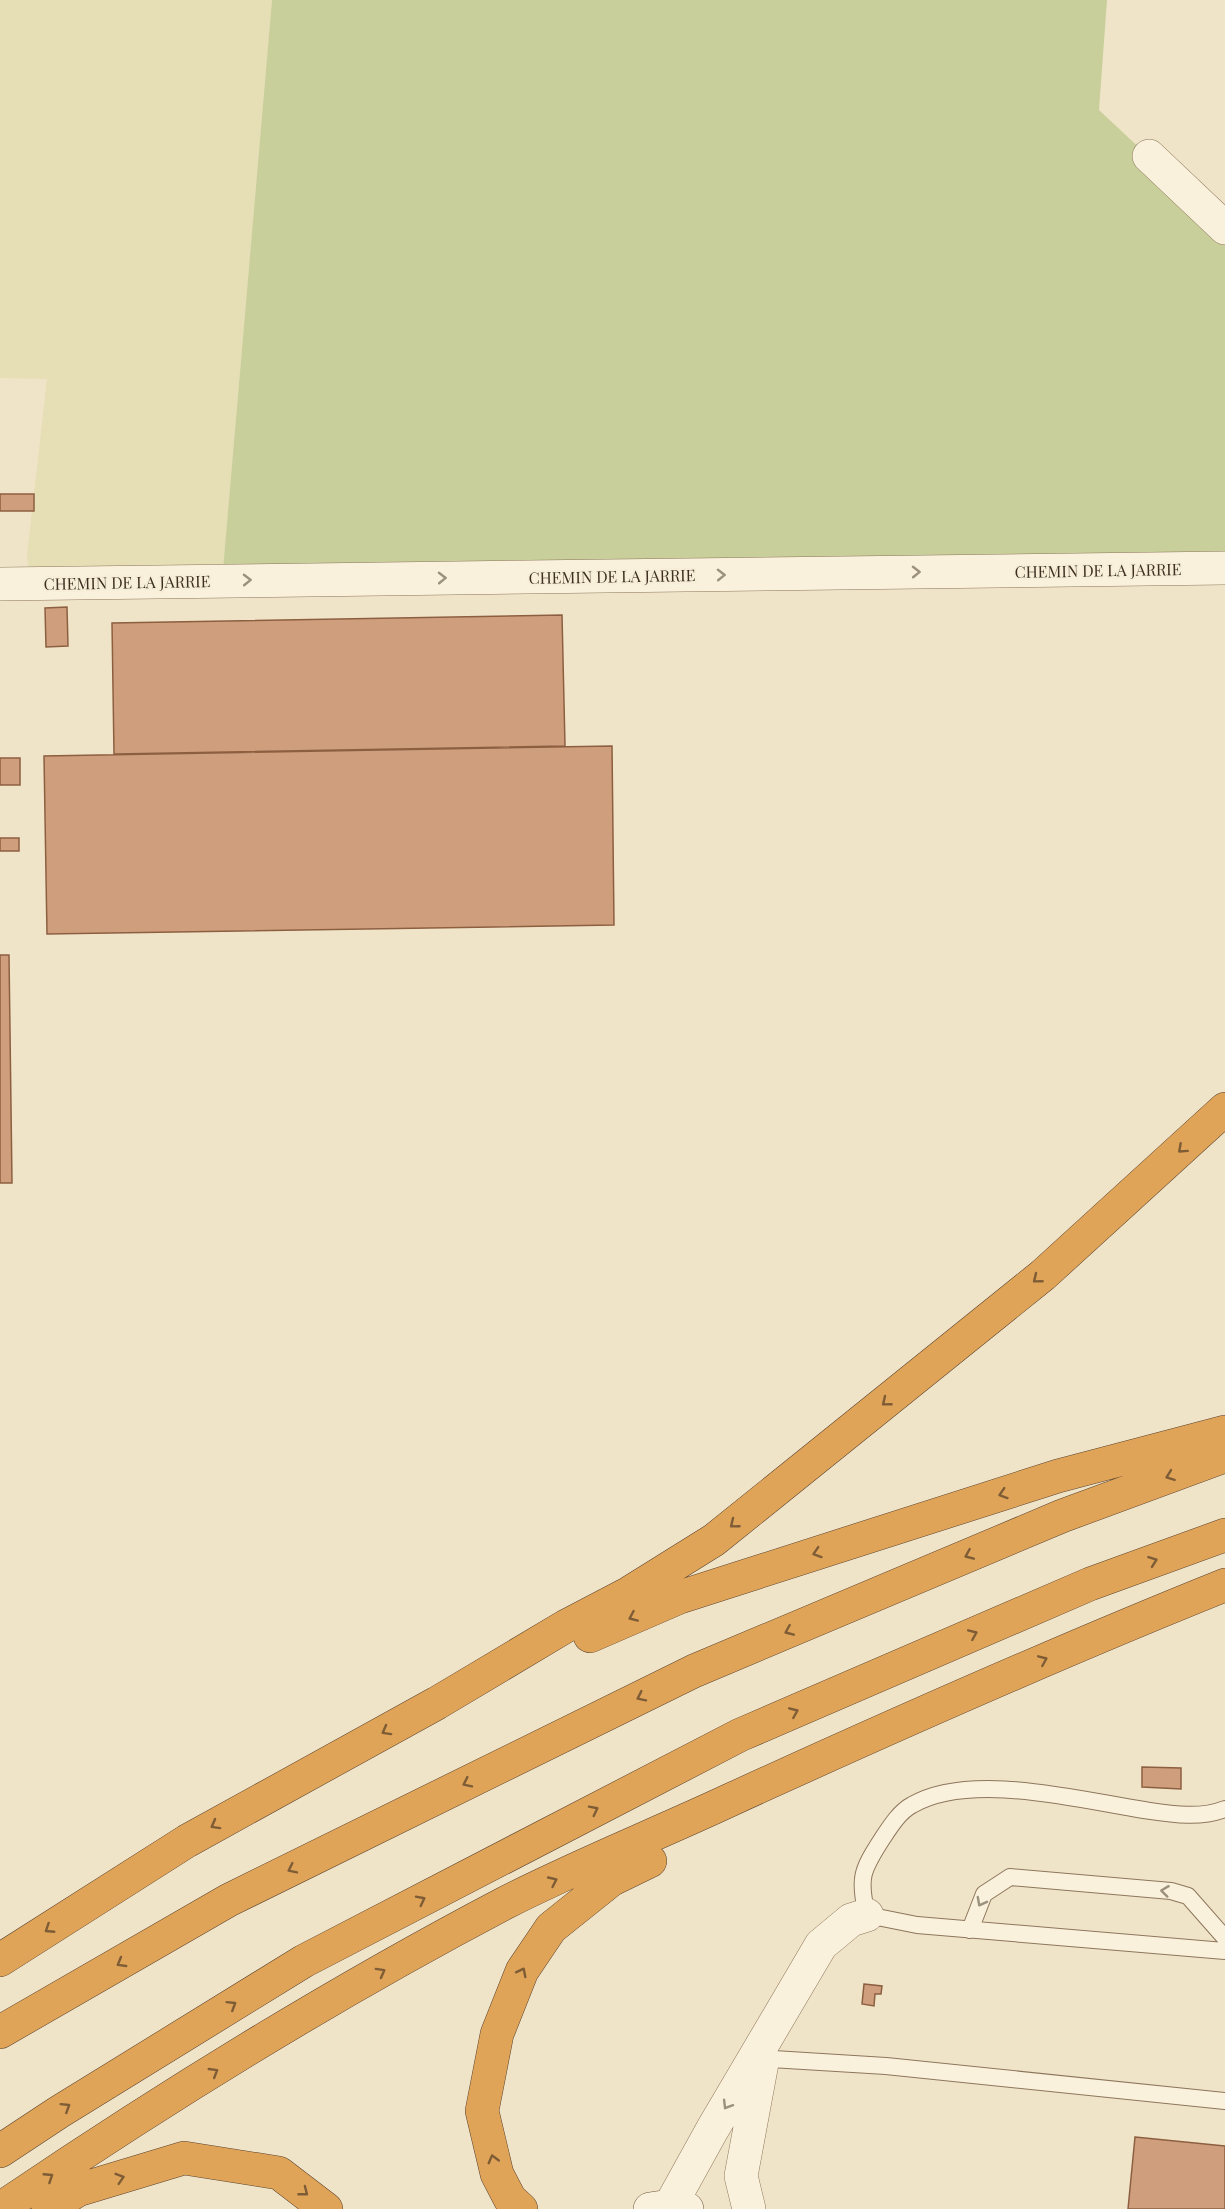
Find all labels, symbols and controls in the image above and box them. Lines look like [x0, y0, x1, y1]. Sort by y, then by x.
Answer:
street label: CHEMIN DE LA JARRIE [1014, 558, 1182, 582]
street label: CHEMIN DE LA JARRIE [528, 564, 696, 588]
one-way arrow [912, 566, 921, 578]
one-way arrow [717, 568, 726, 581]
street label: CHEMIN DE LA JARRIE [43, 570, 211, 594]
one-way arrow [438, 572, 447, 584]
one-way arrow [243, 574, 252, 586]
one-way arrow [1178, 1141, 1189, 1152]
one-way arrow [1033, 1272, 1044, 1283]
one-way arrow [881, 1395, 892, 1406]
one-way arrow [1165, 1469, 1176, 1482]
one-way arrow [998, 1487, 1009, 1499]
one-way arrow [730, 1517, 741, 1528]
one-way arrow [812, 1546, 823, 1558]
one-way arrow [964, 1548, 975, 1560]
one-way arrow [1148, 1555, 1158, 1568]
one-way arrow [628, 1610, 639, 1622]
one-way arrow [785, 1624, 796, 1636]
one-way arrow [967, 1629, 978, 1641]
one-way arrow [1037, 1655, 1048, 1667]
one-way arrow [637, 1689, 648, 1701]
one-way arrow [788, 1707, 799, 1719]
one-way arrow [381, 1724, 392, 1735]
one-way arrow [462, 1776, 473, 1787]
one-way arrow [588, 1806, 599, 1818]
one-way arrow [211, 1818, 221, 1829]
one-way arrow [287, 1862, 298, 1874]
one-way arrow [547, 1877, 558, 1889]
one-way arrow [1161, 1885, 1170, 1898]
one-way arrow [415, 1896, 425, 1907]
one-way arrow [977, 1896, 988, 1906]
one-way arrow [45, 1921, 56, 1932]
one-way arrow [117, 1956, 127, 1967]
one-way arrow [515, 1967, 527, 1978]
one-way arrow [375, 1968, 385, 1980]
one-way arrow [226, 2000, 236, 2012]
one-way arrow [208, 2068, 218, 2080]
one-way arrow [722, 2099, 734, 2109]
one-way arrow [60, 2103, 70, 2115]
one-way arrow [488, 2154, 500, 2165]
one-way arrow [43, 2172, 53, 2184]
one-way arrow [114, 2172, 125, 2185]
one-way arrow [298, 2185, 309, 2196]

